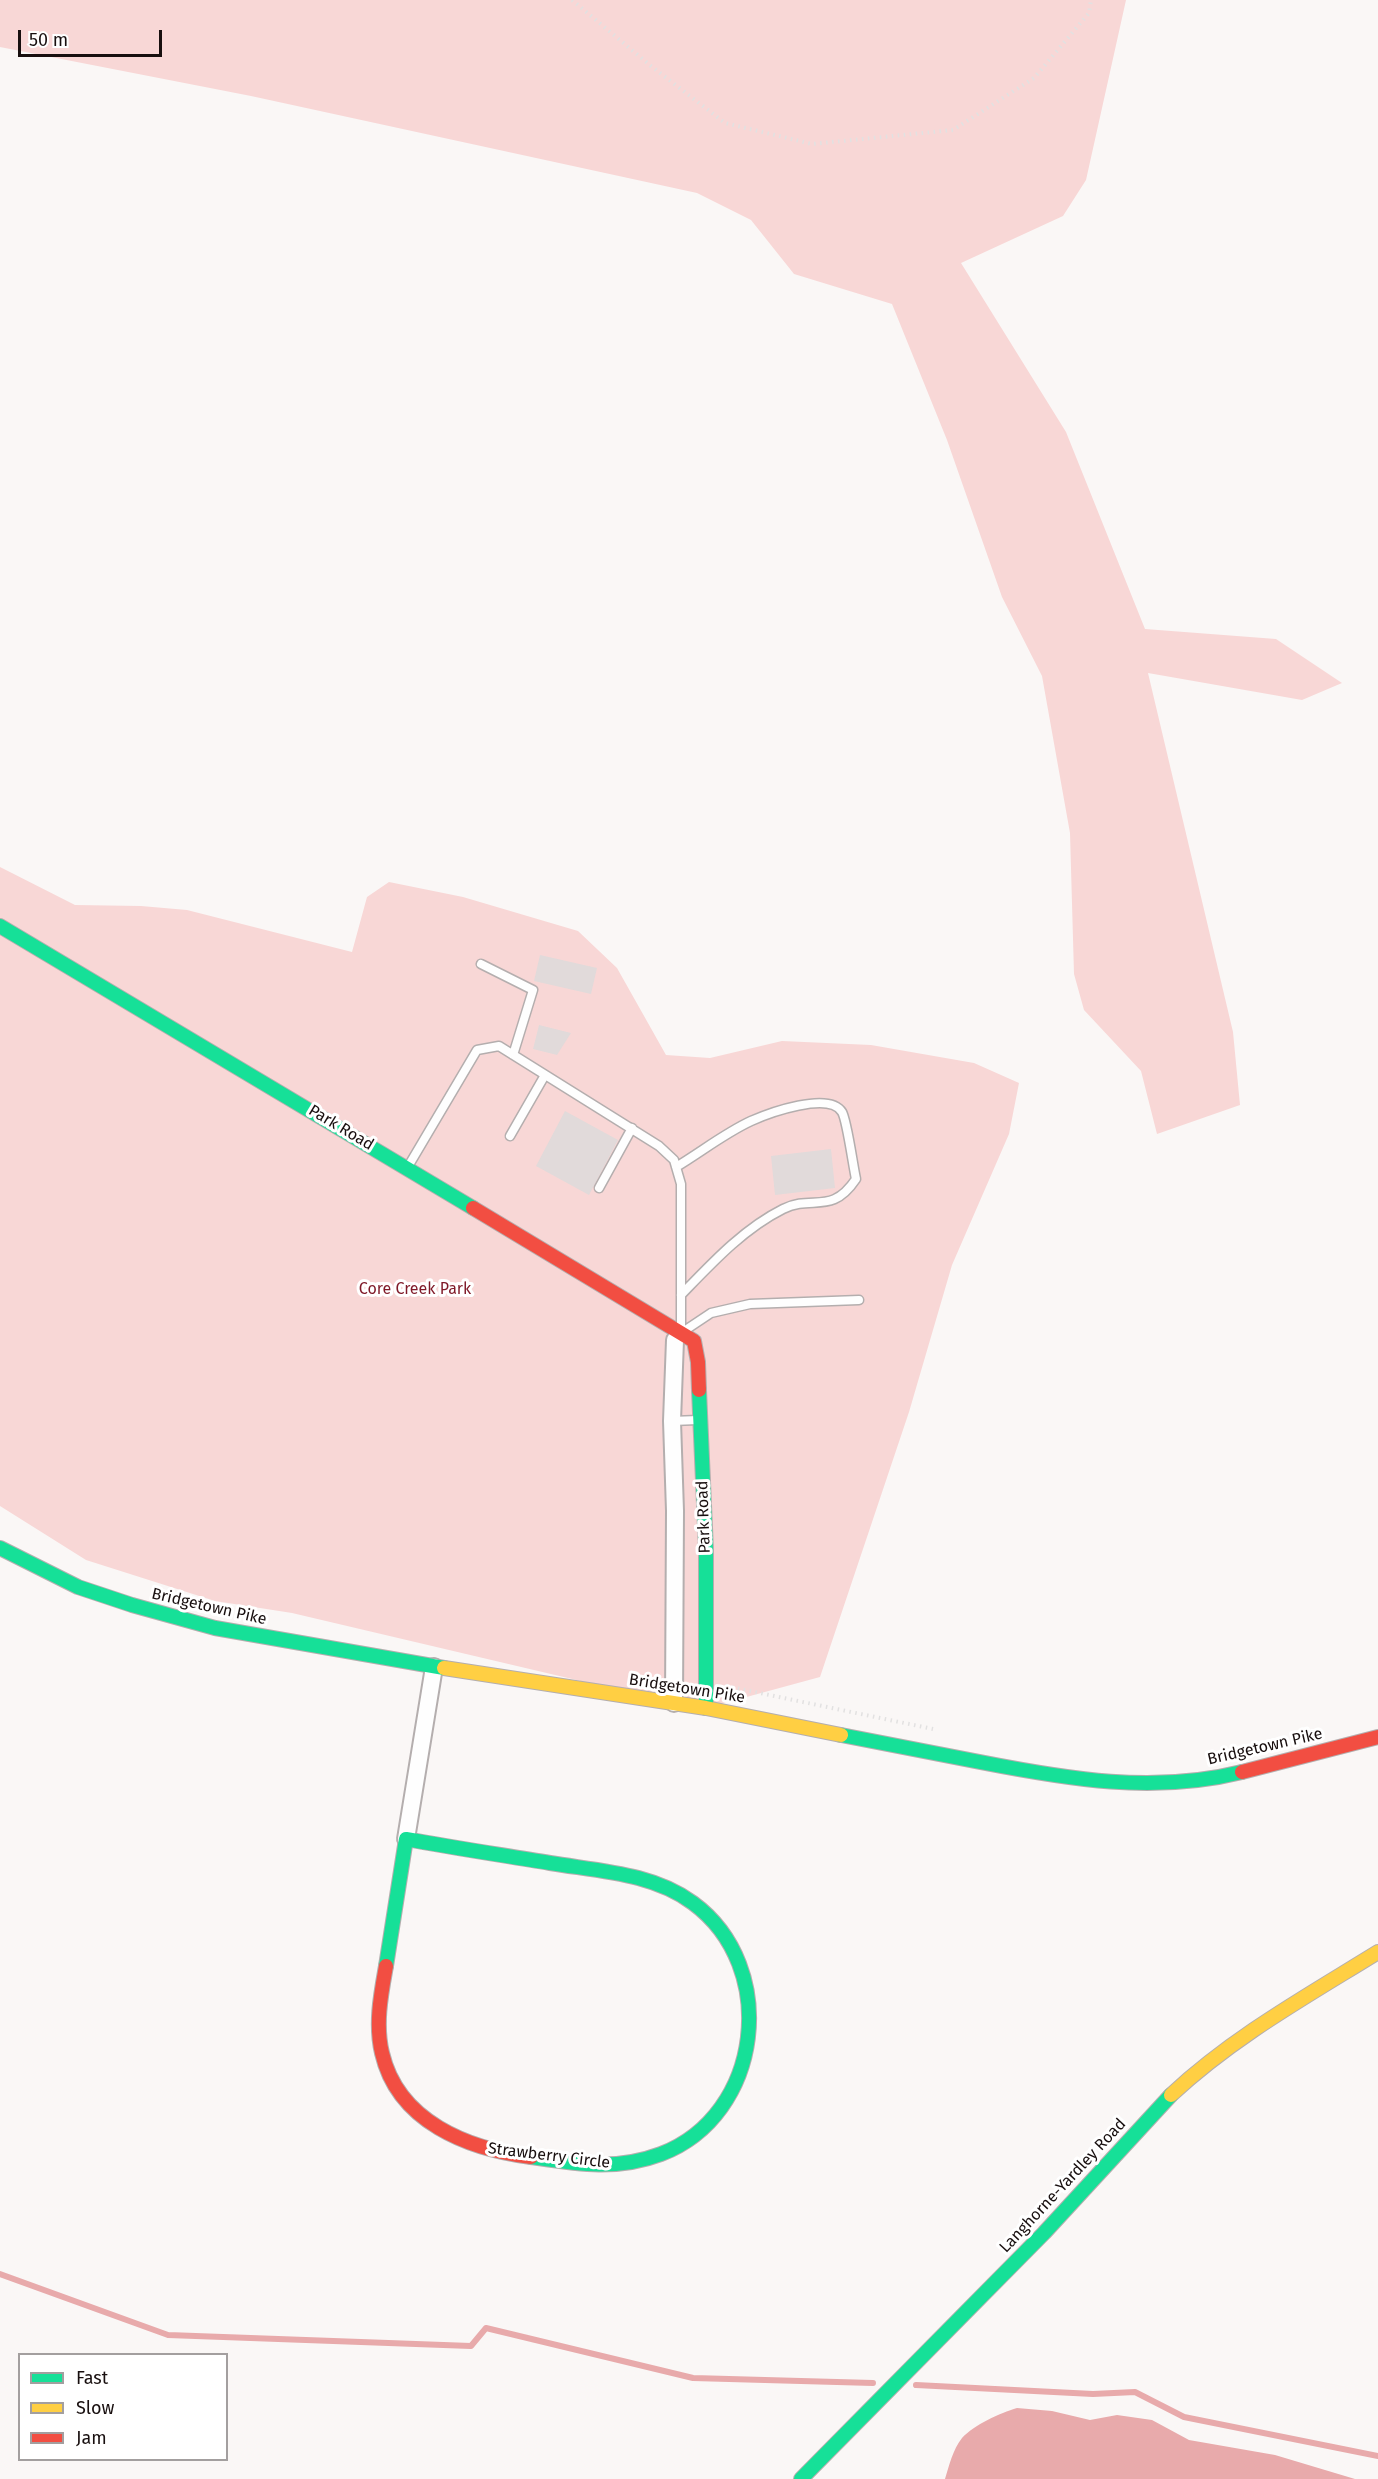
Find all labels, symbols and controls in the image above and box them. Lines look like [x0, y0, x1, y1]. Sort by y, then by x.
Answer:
scale bar [21, 18, 165, 56]
text: 50 m [29, 29, 68, 51]
street label: Park Road [305, 1101, 377, 1155]
park label: Core Creek Park [359, 1280, 471, 1300]
street label: Park Road [693, 1480, 715, 1554]
street label: Bridgetown Pike [150, 1584, 268, 1630]
street label: Bridgetown Pike [628, 1670, 746, 1708]
street label: Bridgetown Pike [1206, 1724, 1324, 1770]
street label: Langhorne-Yardley Road [996, 2115, 1130, 2257]
street label: Strawberry Circle [487, 2139, 611, 2173]
legend [18, 2353, 228, 2461]
text: Fast [76, 2367, 108, 2389]
text: Slow [76, 2397, 114, 2419]
text: Jam [76, 2427, 107, 2449]

